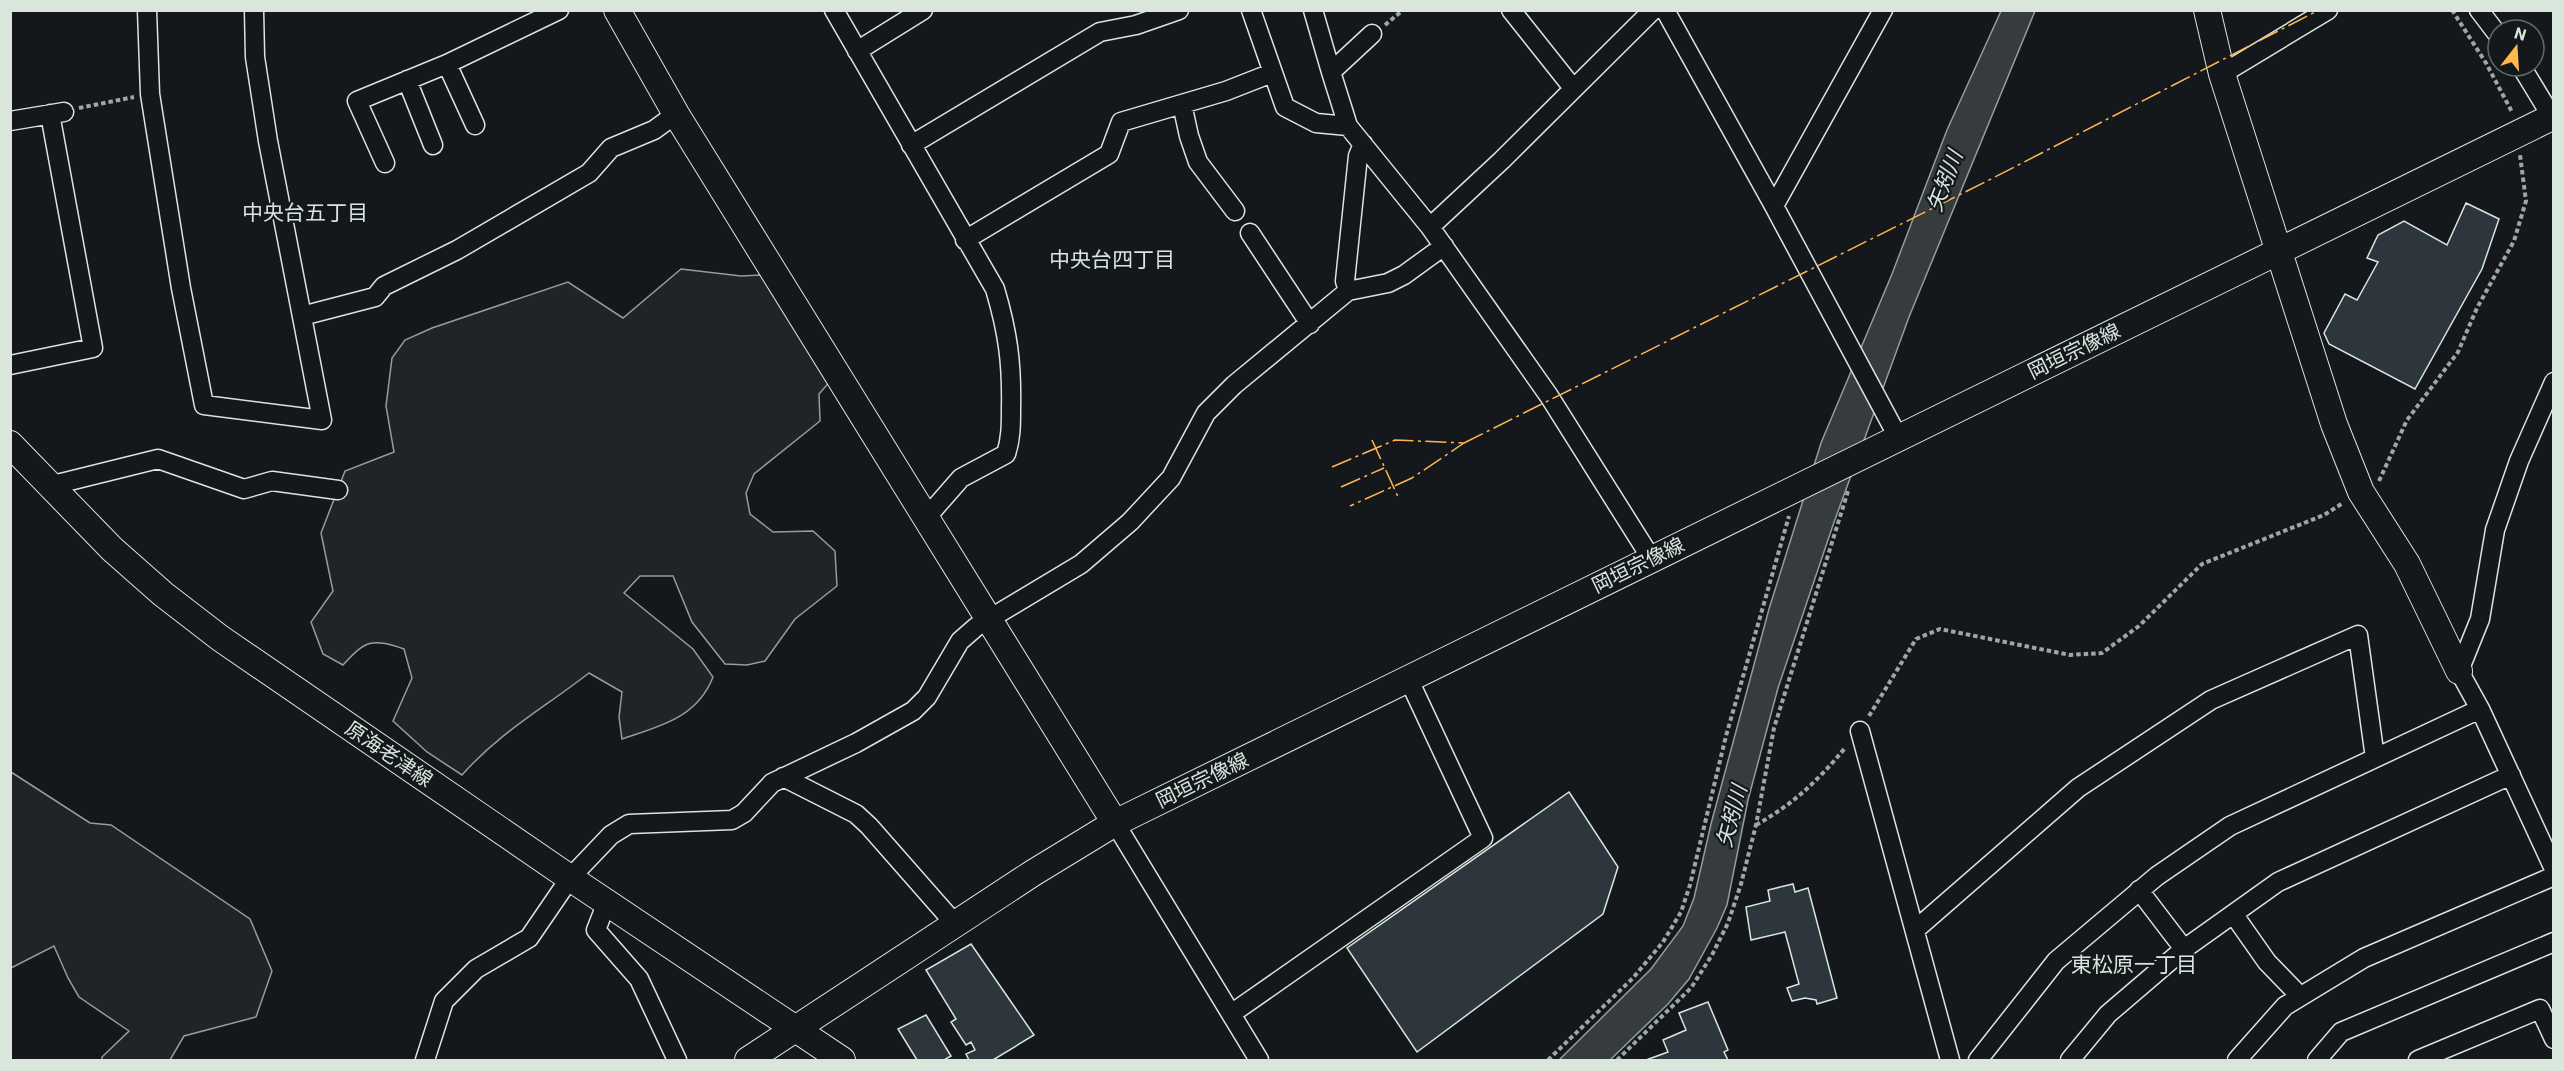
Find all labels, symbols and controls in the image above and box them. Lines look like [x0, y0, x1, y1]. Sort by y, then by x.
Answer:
north arrow [2486, 18, 2546, 78]
text: N [2512, 23, 2528, 45]
water label: 矢矧川 [1923, 145, 1968, 215]
district label: 中央台五丁目 [242, 201, 368, 225]
district label: 中央台四丁目 [1049, 248, 1175, 272]
street label: 岡垣宗像線 [2024, 318, 2124, 384]
street label: 岡垣宗像線 [1588, 532, 1688, 598]
street label: 原海老津線 [341, 716, 437, 792]
street label: 岡垣宗像線 [1152, 747, 1252, 813]
water label: 矢矧川 [1712, 781, 1752, 850]
district label: 東松原一丁目 [2071, 953, 2197, 977]

